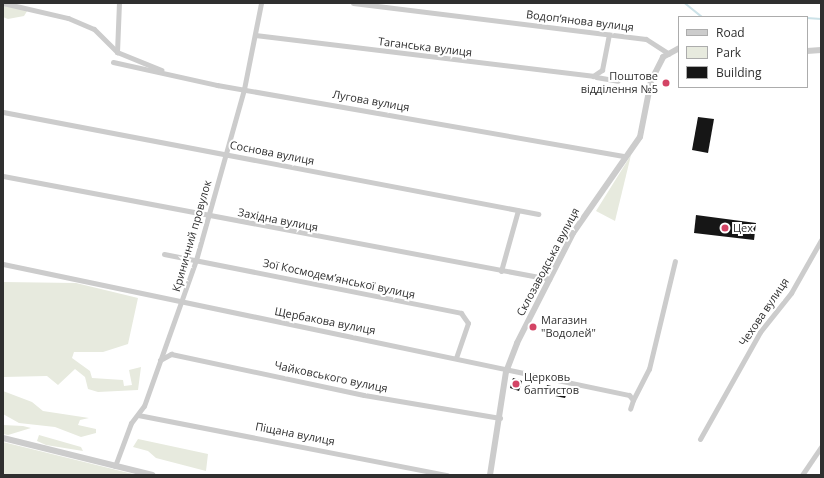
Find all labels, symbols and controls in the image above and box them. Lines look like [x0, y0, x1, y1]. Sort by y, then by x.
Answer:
street label: Водоп’янова вулиця [525, 8, 635, 34]
legend [678, 16, 808, 88]
text: Road [716, 24, 745, 41]
street label: Таганська вулиця [377, 35, 473, 59]
text: Park [716, 44, 741, 61]
text: Building [716, 64, 761, 81]
place label: Поштове відділення №5 [581, 70, 658, 96]
marker: Поштове відділення №5 [661, 78, 671, 88]
street label: Лугова вулиця [331, 88, 411, 114]
street label: Соснова вулиця [229, 138, 315, 168]
street label: Криничний провулок [170, 179, 214, 293]
street label: Західна вулиця [237, 206, 319, 234]
street label: Склозаводська вулиця [514, 206, 582, 318]
place label: Цех [733, 221, 753, 235]
marker: Цех [720, 223, 730, 233]
street label: Зої Космодем’янської вулиця [262, 256, 416, 302]
street label: Чехова вулиця [736, 275, 792, 349]
street label: Щербакова вулиця [273, 305, 377, 337]
place label: Магазин "Водолей" [541, 314, 596, 340]
marker: Магазин "Водолей" [528, 322, 538, 332]
street label: Чайковського вулиця [273, 359, 389, 395]
place label: Церковь баптистов [524, 371, 579, 397]
marker: Церковь баптистов [511, 379, 521, 389]
street label: Піщана вулиця [254, 420, 336, 448]

